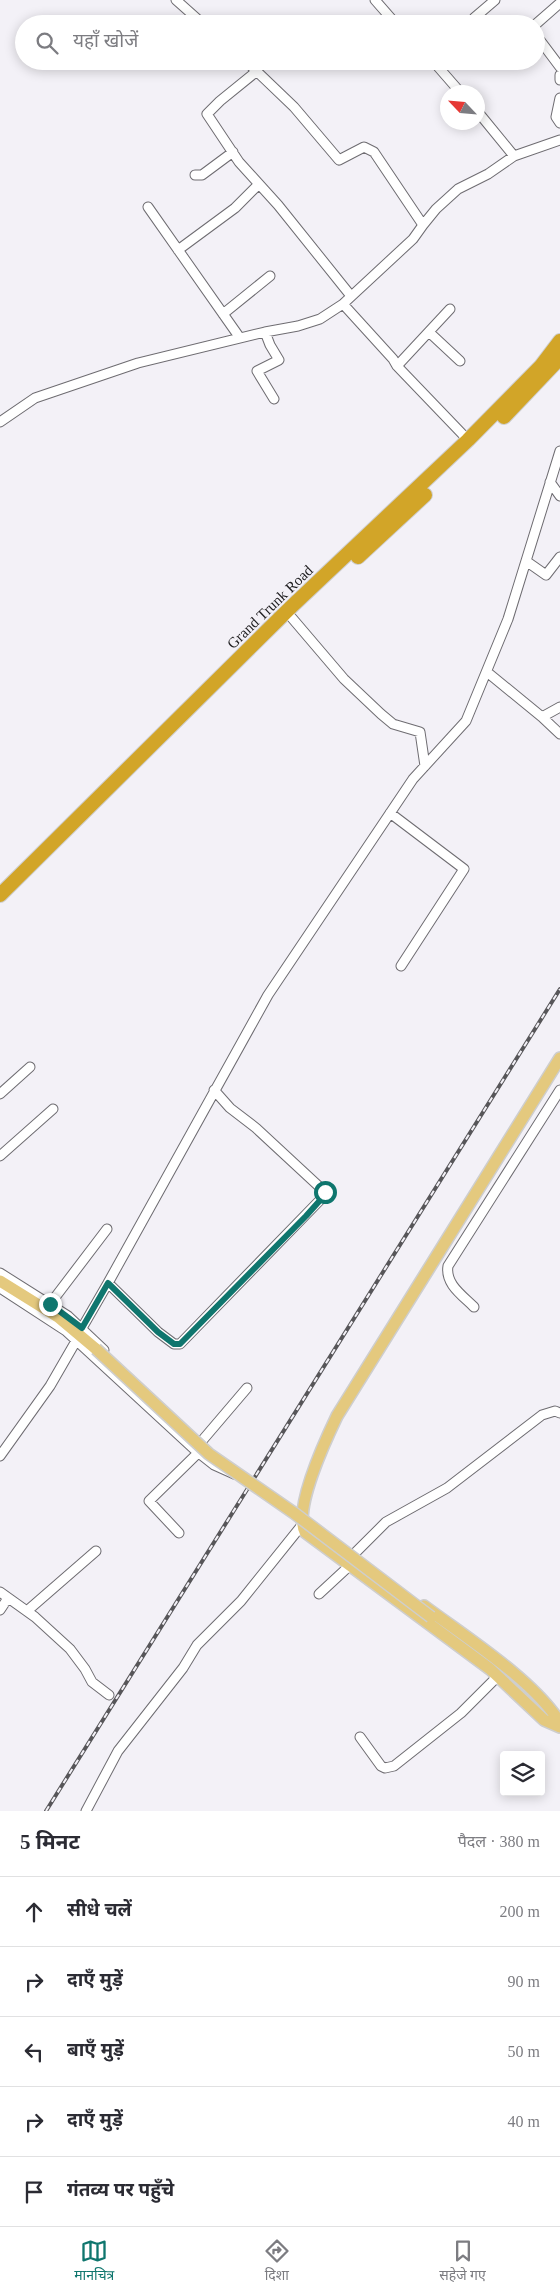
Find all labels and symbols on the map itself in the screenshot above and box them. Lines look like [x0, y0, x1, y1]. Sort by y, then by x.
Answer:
north arrow [440, 85, 485, 130]
street label: Grand Trunk Road [224, 562, 316, 652]
route start [314, 1181, 337, 1204]
route end [39, 1293, 62, 1316]

